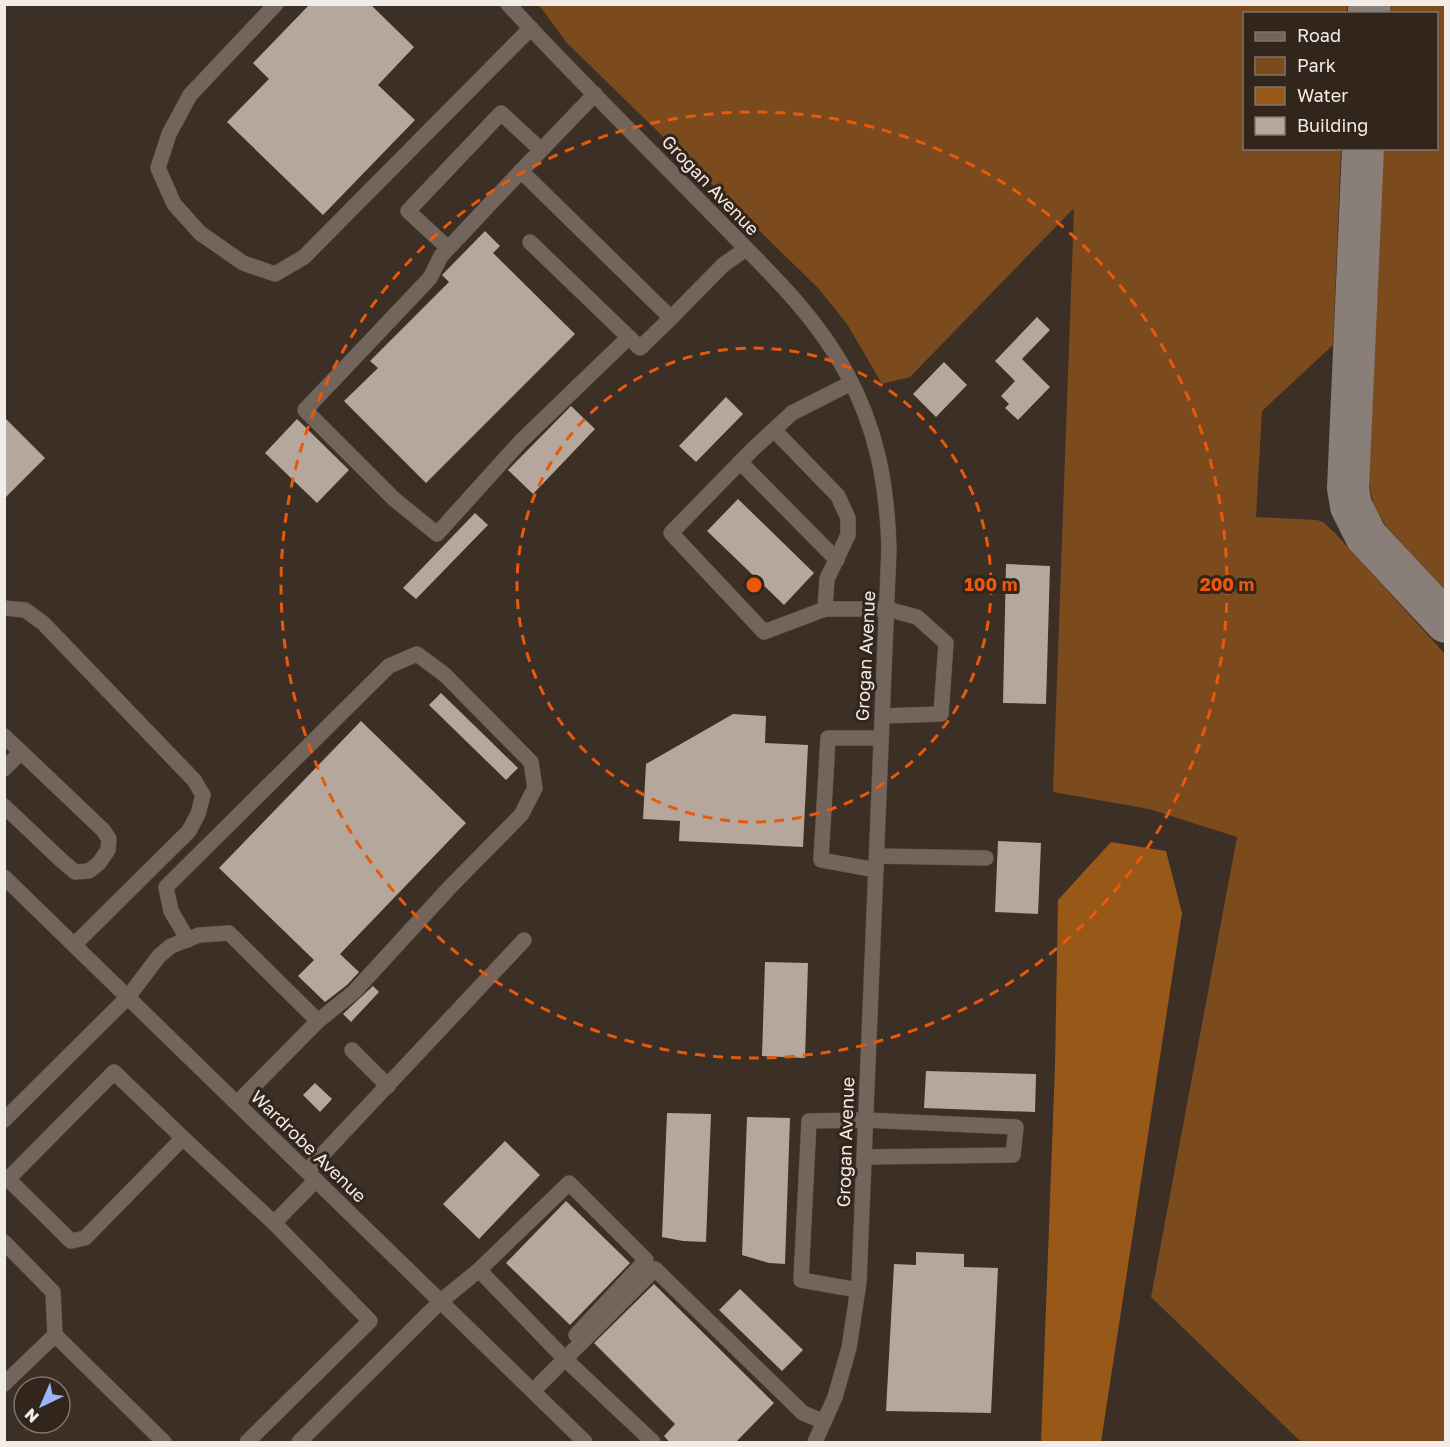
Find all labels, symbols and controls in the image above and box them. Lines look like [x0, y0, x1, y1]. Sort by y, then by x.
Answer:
legend [1243, 12, 1438, 150]
text: Road [1297, 24, 1341, 46]
text: Park [1297, 54, 1336, 76]
text: Water [1297, 84, 1348, 106]
text: Building [1297, 114, 1368, 136]
street label: Grogan Avenue [658, 130, 764, 240]
text: 100 m [965, 573, 1017, 595]
text: 200 m [1200, 573, 1254, 595]
centre of rings [744, 575, 764, 595]
street label: Grogan Avenue [851, 590, 879, 722]
street label: Grogan Avenue [832, 1076, 858, 1208]
street label: Wardrobe Avenue [247, 1085, 371, 1207]
north arrow [12, 1375, 72, 1435]
text: N [20, 1404, 43, 1427]

